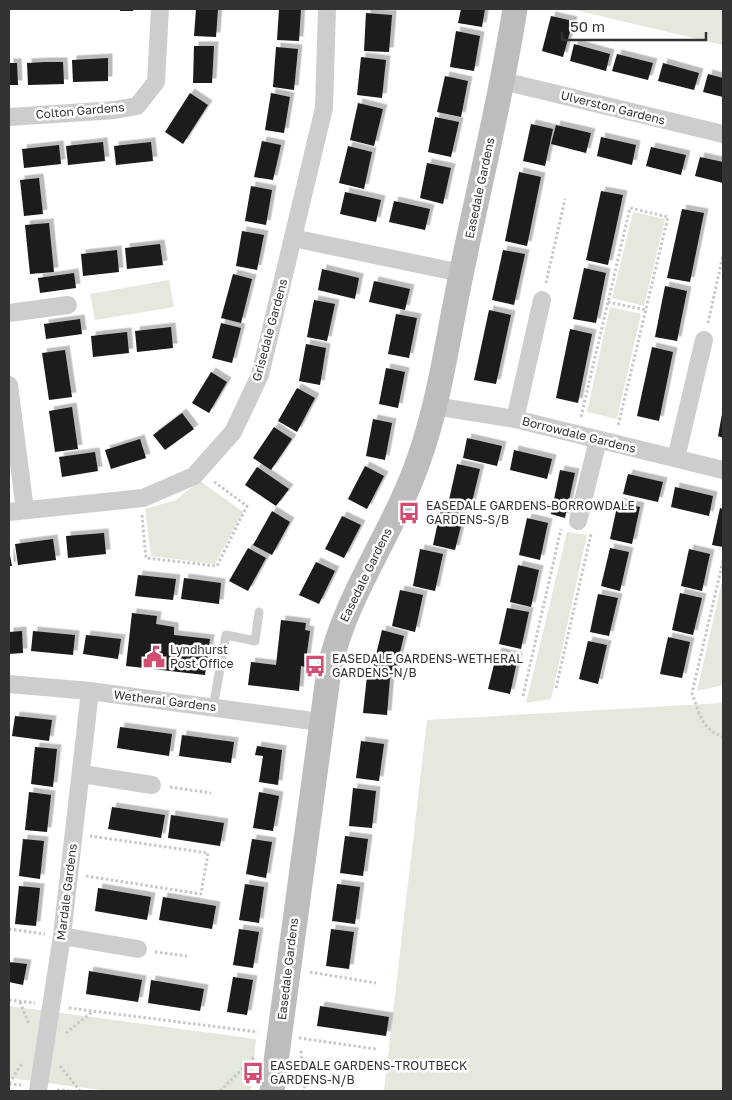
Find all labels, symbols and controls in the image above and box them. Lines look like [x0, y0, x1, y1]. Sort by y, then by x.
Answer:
scale bar [562, 10, 706, 42]
text: 50 m [570, 17, 605, 35]
street label: Ulverston Gardens [559, 87, 667, 128]
street label: Colton Gardens [35, 99, 125, 122]
street label: Easedale Gardens [461, 136, 498, 240]
street label: Grisedale Gardens [249, 277, 290, 383]
street label: Borrowdale Gardens [521, 413, 638, 456]
place label: EASEDALE GARDENS-BORROWDALE GARDENS-S/B [426, 498, 635, 527]
bus stop icon: EASEDALE GARDENS-BORROWDALE GARDENS-S/B [396, 500, 422, 526]
street label: Easedale Gardens [336, 525, 395, 624]
place label: Lyndhurst Post Office [170, 642, 234, 671]
public building icon: Lyndhurst Post Office [141, 644, 167, 670]
place label: EASEDALE GARDENS-WETHERAL GARDENS-N/B [332, 651, 523, 680]
bus stop icon: EASEDALE GARDENS-WETHERAL GARDENS-N/B [302, 653, 328, 679]
street label: Wetheral Gardens [113, 687, 217, 714]
street label: Mardale Gardens [53, 843, 80, 941]
street label: Easedale Gardens [274, 917, 301, 1021]
place label: EASEDALE GARDENS-TROUTBECK GARDENS-N/B [270, 1058, 467, 1087]
bus stop icon: EASEDALE GARDENS-TROUTBECK GARDENS-N/B [240, 1060, 266, 1086]

